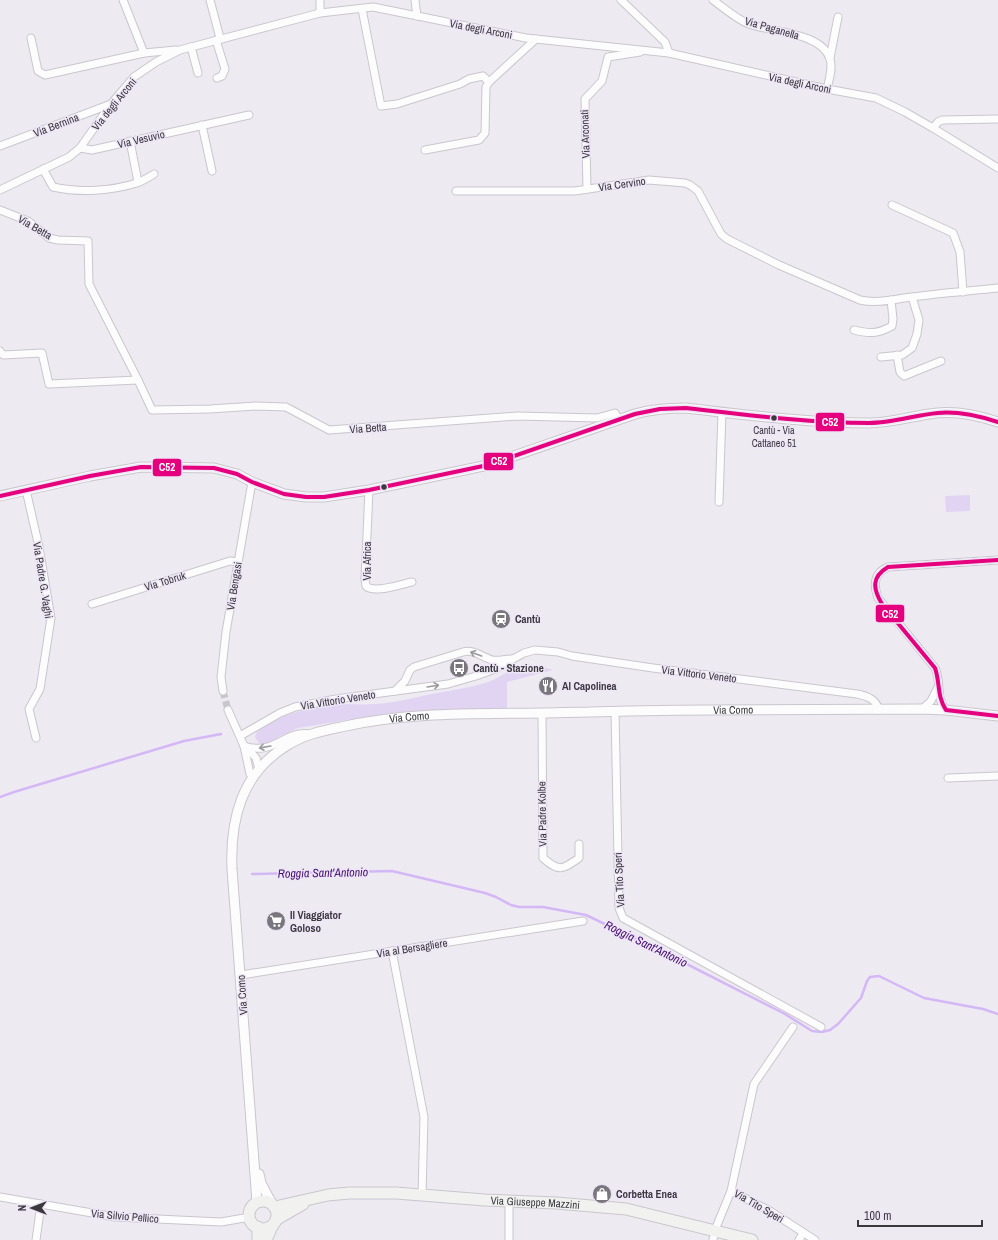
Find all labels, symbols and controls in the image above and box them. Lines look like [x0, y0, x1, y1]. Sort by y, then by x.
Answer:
street label: Via Paganella [743, 14, 801, 42]
street label: Via degli Arconi [448, 16, 514, 42]
street label: Via degli Arconi [767, 70, 833, 96]
street label: Via degli Arconi [89, 75, 139, 133]
street label: Via Arconati [577, 109, 593, 159]
street label: Via Bernina [31, 110, 81, 140]
street label: Via Vesuvio [116, 127, 166, 151]
street label: Via Cervino [598, 174, 646, 194]
street label: Via Betta [15, 212, 55, 242]
line badge: C52 [815, 412, 845, 432]
marker: Cantù - Via Cattaneo 51 [769, 413, 779, 423]
text: C52 [822, 415, 838, 429]
street label: Via Betta [349, 420, 387, 436]
place label: Cantù - Via Cattaneo 51 [752, 424, 797, 450]
line badge: C52 [483, 452, 514, 471]
text: C52 [491, 454, 507, 468]
line badge: C52 [152, 458, 182, 477]
text: C52 [159, 460, 175, 474]
unlabelled marker [379, 482, 389, 492]
street label: Via Padre G. Vaghi [30, 541, 56, 619]
street label: Via Africa [360, 542, 374, 580]
street label: Via Bengasi [223, 561, 245, 611]
street label: Via Tobruk [142, 568, 188, 594]
line badge: C52 [875, 604, 905, 623]
text: C52 [882, 607, 898, 621]
station icon: Cantù [490, 608, 512, 630]
place label: Cantù [515, 612, 541, 626]
one-way arrow [471, 649, 483, 657]
bus stop icon: Cantù - Stazione [448, 657, 470, 679]
place label: Cantù - Stazione [473, 661, 544, 675]
street label: Via Vittorio Veneto [661, 662, 737, 686]
restaurant icon: Al Capolinea [537, 675, 559, 697]
place label: Al Capolinea [562, 679, 617, 693]
one-way arrow [426, 682, 439, 690]
street label: Via Vittorio Veneto [300, 687, 376, 713]
street label: Via Como [713, 703, 753, 717]
street label: Via Como [389, 708, 430, 726]
one-way arrow [259, 744, 272, 752]
street label: Via Padre Kolbe [534, 781, 550, 847]
street label: Via Tito Speri [611, 852, 627, 908]
water label: Roggia Sant'Antonio [278, 864, 369, 882]
place label: Il Viaggiator Goloso [290, 908, 342, 935]
supermarket icon: Il Viaggiator Goloso [265, 910, 287, 932]
water label: Roggia Sant'Antonio [602, 917, 691, 971]
street label: Via al Bersagliere [376, 935, 448, 961]
street label: Via Como [234, 975, 250, 1015]
shop icon: Corbetta Enea [591, 1183, 613, 1205]
street label: Via Tito Speri [732, 1186, 786, 1226]
place label: Corbetta Enea [616, 1187, 677, 1201]
north arrow [12, 1188, 52, 1228]
street label: Via Giuseppe Mazzini [490, 1193, 580, 1212]
scale bar [858, 1202, 982, 1228]
text: N [15, 1205, 29, 1211]
street label: Via Silvio Pellico [90, 1206, 160, 1226]
text: 100 m [864, 1208, 891, 1224]

